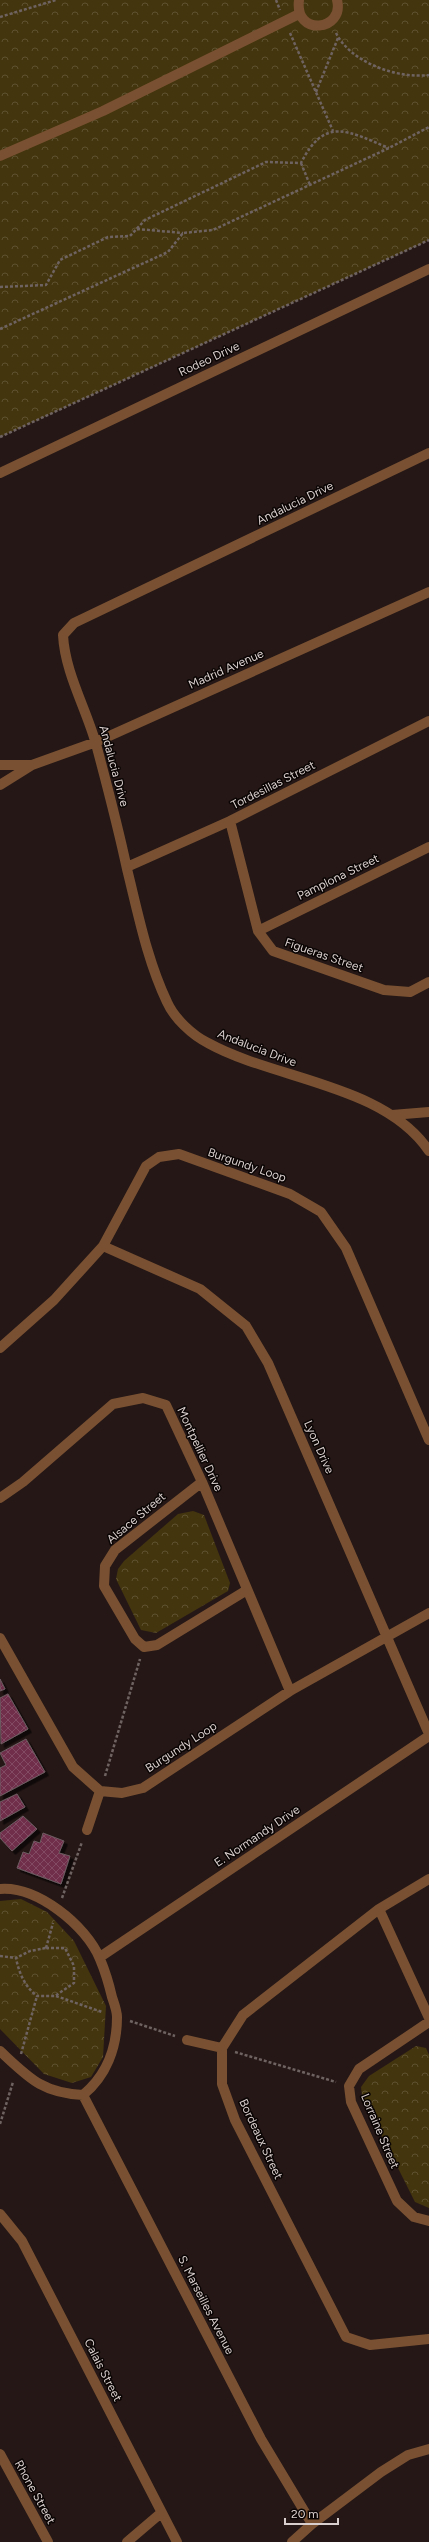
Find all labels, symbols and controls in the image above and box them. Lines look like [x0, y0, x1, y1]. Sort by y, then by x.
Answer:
street label: Rodeo Drive [176, 339, 242, 379]
street label: Andalucia Drive [254, 478, 336, 528]
street label: Madrid Avenue [186, 646, 266, 692]
street label: Andalucia Drive [96, 724, 132, 809]
street label: Tordesillas Street [229, 758, 318, 812]
street label: Pamplona Street [295, 851, 382, 903]
street label: Figueras Street [283, 935, 365, 975]
street label: Andalucia Drive [216, 1027, 299, 1070]
street label: Burgundy Loop [206, 1145, 288, 1185]
street label: Montpellier Drive [174, 1405, 226, 1494]
street label: Lyon Drive [301, 1418, 337, 1476]
street label: Alsace Street [104, 1489, 168, 1547]
street label: Burgundy Loop [143, 1719, 219, 1775]
street label: E. Normandy Drive [212, 1802, 303, 1870]
street label: Lorraine Street [358, 2091, 402, 2171]
street label: Bordeaux Street [236, 2097, 286, 2182]
street label: S. Marseilles Avenue [175, 2253, 237, 2357]
street label: Calais Street [81, 2336, 125, 2404]
street label: Rhone Street [12, 2458, 59, 2527]
scale bar [285, 2500, 338, 2526]
text: 20 m [291, 2507, 319, 2521]

